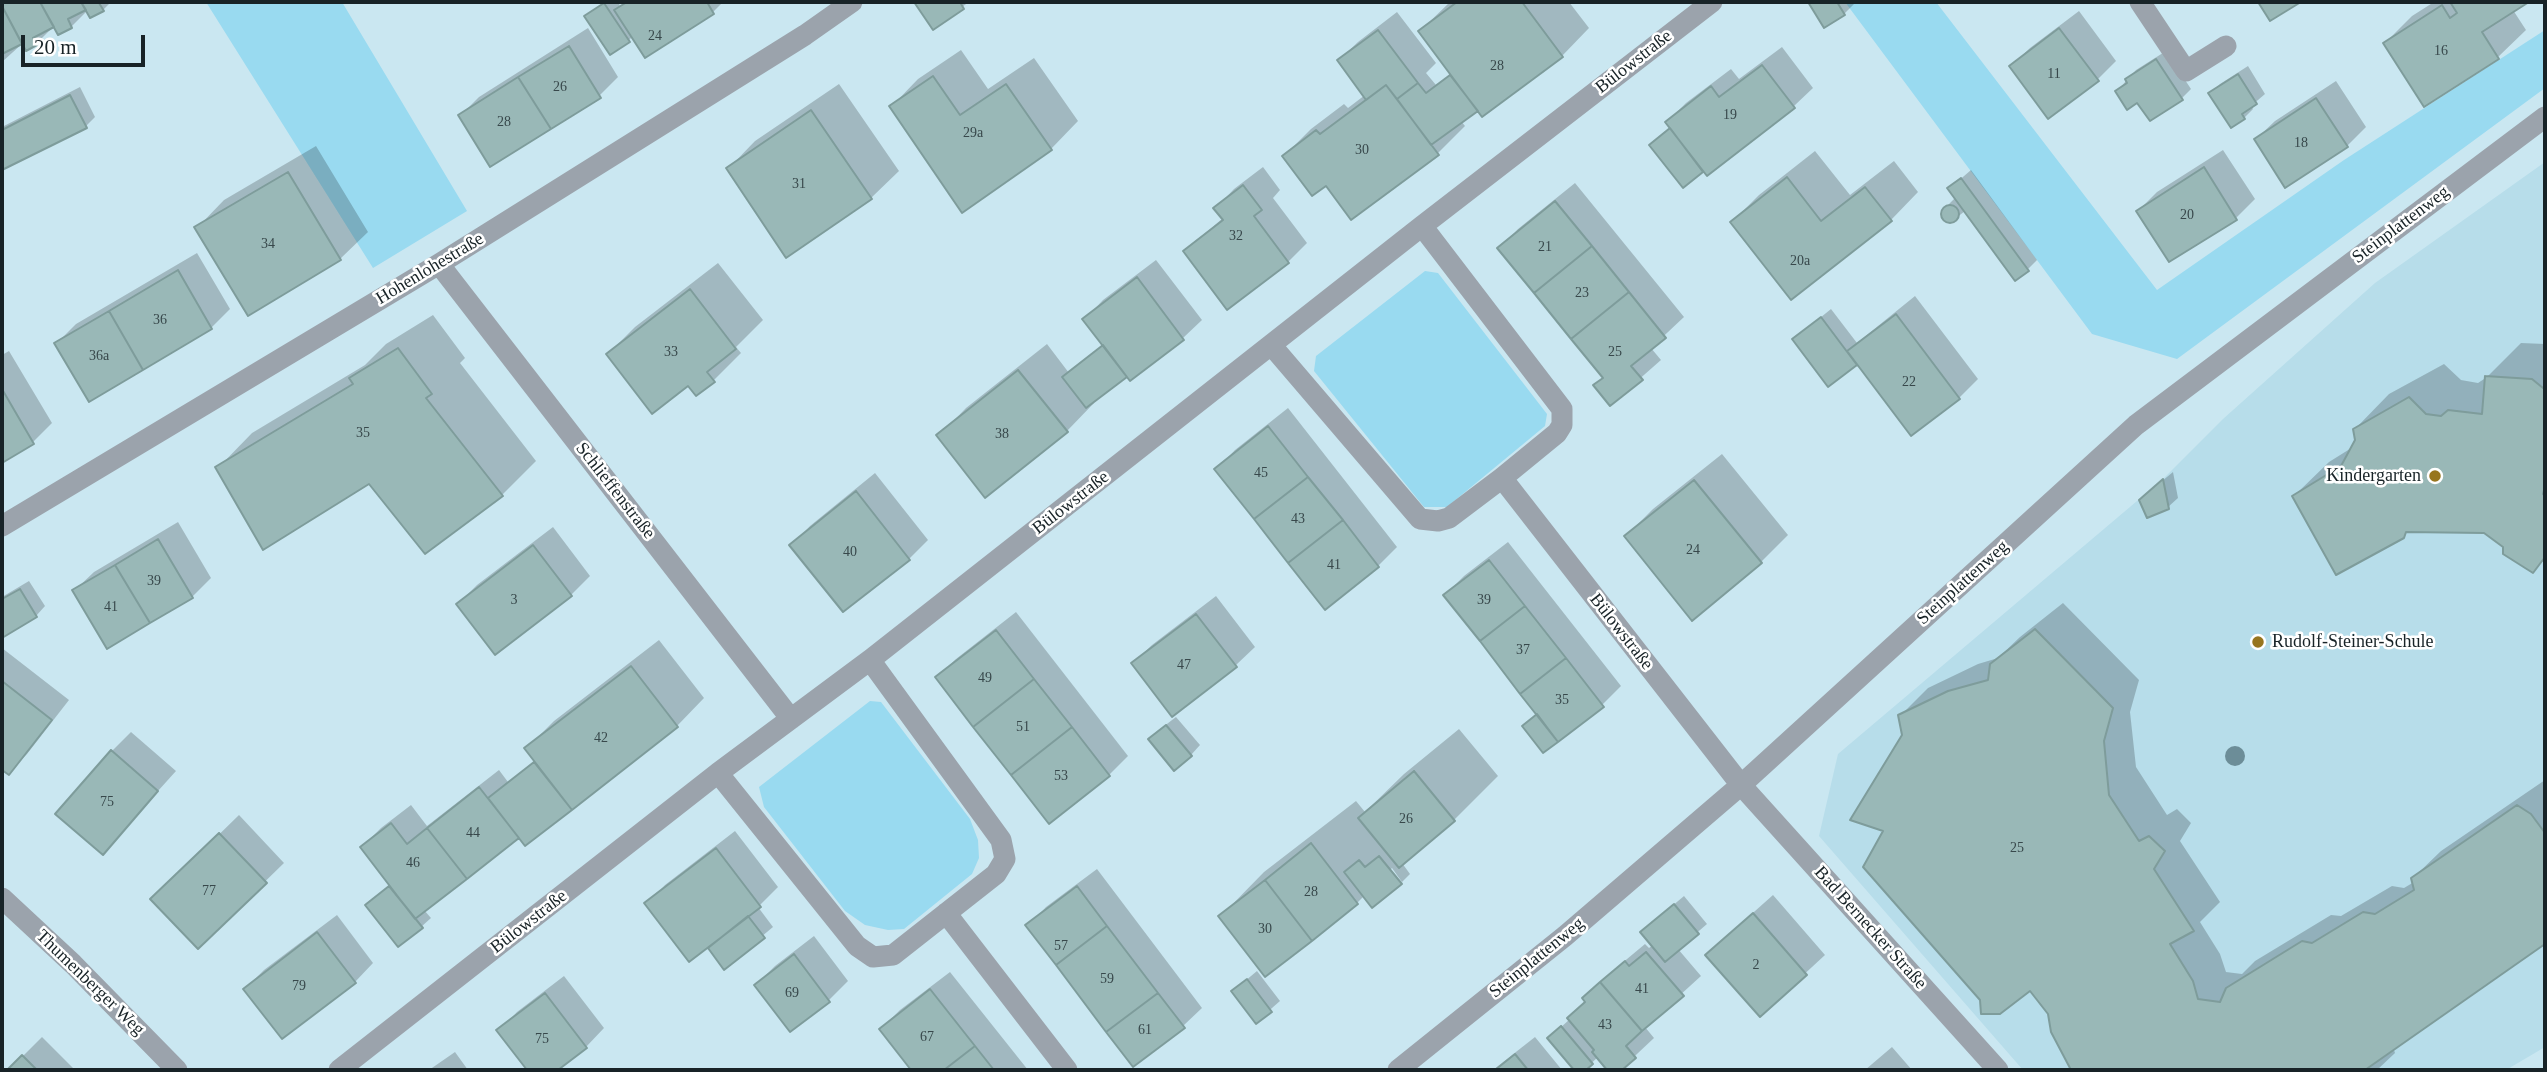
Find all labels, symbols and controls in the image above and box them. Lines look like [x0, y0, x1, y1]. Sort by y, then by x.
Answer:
scale bar [24, 21, 149, 65]
street label: Bülowstraße [1592, 25, 1676, 99]
house number: 24 [648, 28, 662, 44]
text: 20 m [34, 35, 77, 59]
house number: 16 [2434, 43, 2448, 59]
house number: 28 [1490, 58, 1504, 74]
house number: 11 [2047, 66, 2061, 82]
house number: 26 [553, 79, 567, 95]
house number: 19 [1723, 107, 1737, 123]
house number: 28 [497, 114, 511, 130]
house number: 29a [963, 125, 983, 141]
house number: 18 [2294, 135, 2308, 151]
house number: 30 [1355, 142, 1369, 158]
house number: 31 [792, 176, 806, 192]
street label: Steinplattenweg [2348, 181, 2454, 269]
house number: 20 [2180, 207, 2194, 223]
street label: Hohenlohestraße [372, 228, 488, 310]
house number: 32 [1229, 228, 1243, 244]
house number: 34 [261, 236, 275, 252]
house number: 21 [1538, 239, 1552, 255]
house number: 20a [1790, 253, 1810, 269]
house number: 23 [1575, 285, 1589, 301]
house number: 36 [153, 312, 167, 328]
house number: 33 [664, 344, 678, 360]
house number: 25 [1608, 344, 1622, 360]
house number: 36a [89, 348, 109, 364]
house number: 22 [1902, 374, 1916, 390]
house number: 35 [356, 425, 370, 441]
house number: 38 [995, 426, 1009, 442]
street label: Schlieffenstraße [571, 438, 659, 544]
house number: 45 [1254, 465, 1268, 481]
place label: Kindergarten [2326, 465, 2421, 487]
street label: Bülowstraße [1029, 466, 1113, 540]
marker: Kindergarten [2427, 468, 2443, 484]
house number: 43 [1291, 511, 1305, 527]
street label: Steinplattenweg [1913, 536, 2013, 630]
house number: 24 [1686, 542, 1700, 558]
house number: 40 [843, 544, 857, 560]
house number: 41 [1327, 557, 1341, 573]
house number: 39 [147, 573, 161, 589]
street label: Bülowstraße [1584, 590, 1658, 674]
house number: 3 [510, 592, 518, 608]
house number: 39 [1477, 592, 1491, 608]
house number: 41 [104, 599, 118, 615]
place label: Rudolf-Steiner-Schule [2272, 631, 2434, 653]
marker: Rudolf-Steiner-Schule [2250, 634, 2266, 650]
house number: 37 [1516, 642, 1530, 658]
house number: 47 [1177, 657, 1191, 673]
house number: 49 [978, 670, 992, 686]
house number: 35 [1555, 692, 1569, 708]
house number: 51 [1016, 719, 1030, 735]
house number: 42 [594, 730, 608, 746]
house number: 53 [1054, 768, 1068, 784]
house number: 75 [100, 794, 114, 810]
house number: 26 [1399, 811, 1413, 827]
house number: 44 [466, 825, 480, 841]
house number: 25 [2010, 840, 2024, 856]
house number: 46 [406, 855, 420, 871]
street label: Bad Bernecker Straße [1809, 862, 1931, 994]
house number: 77 [202, 883, 216, 899]
house number: 28 [1304, 884, 1318, 900]
street label: Bülowstraße [487, 885, 571, 959]
street label: Steinplattenweg [1485, 913, 1589, 1003]
house number: 30 [1258, 921, 1272, 937]
street label: Thumenberger Weg [31, 926, 149, 1040]
house number: 57 [1054, 938, 1068, 954]
house number: 2 [1752, 957, 1760, 973]
house number: 59 [1100, 971, 1114, 987]
house number: 79 [292, 978, 306, 994]
house number: 41 [1635, 981, 1649, 997]
house number: 69 [785, 985, 799, 1001]
house number: 43 [1598, 1017, 1612, 1033]
house number: 61 [1138, 1022, 1152, 1038]
house number: 67 [920, 1029, 934, 1045]
house number: 75 [535, 1031, 549, 1047]

